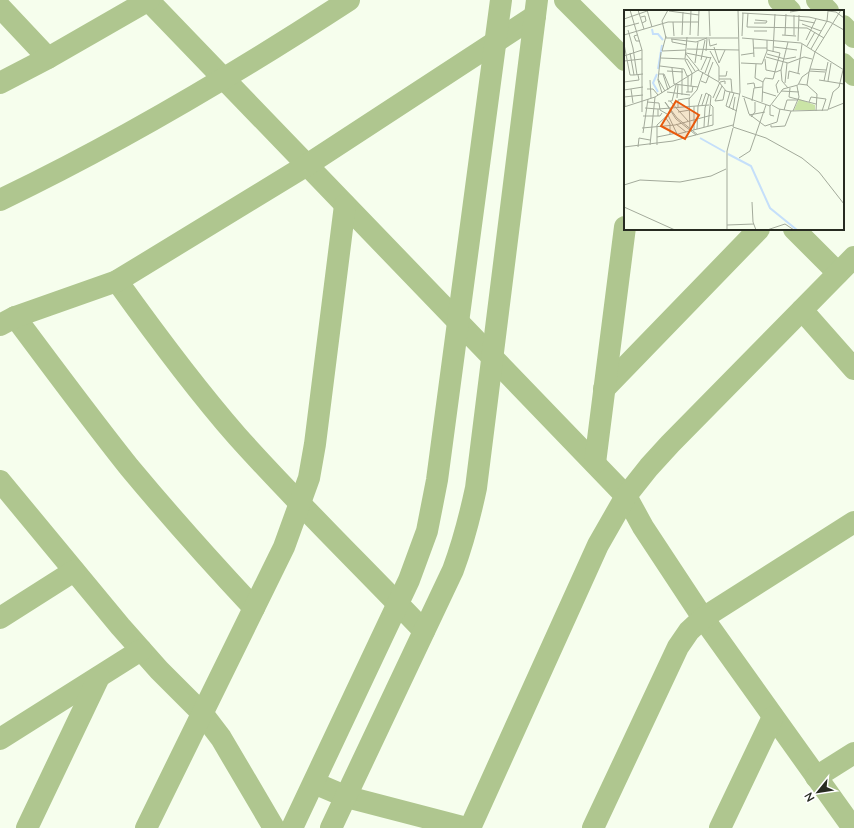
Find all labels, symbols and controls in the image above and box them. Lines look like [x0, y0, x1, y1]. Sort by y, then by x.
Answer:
inset map [624, 10, 844, 230]
north arrow [798, 772, 838, 812]
text: N [801, 790, 817, 804]

